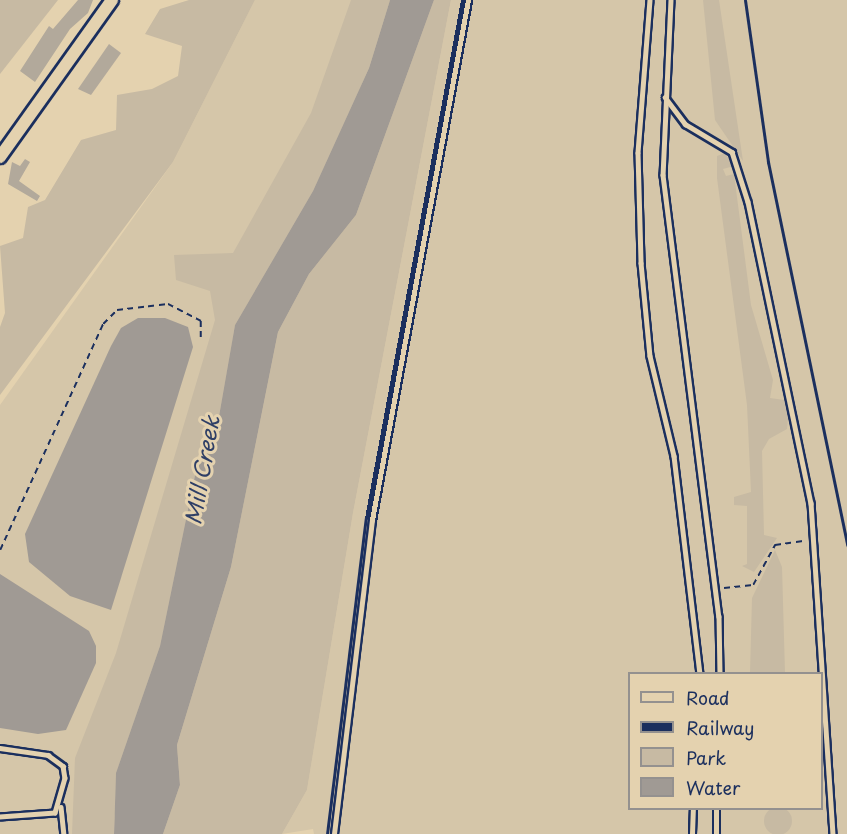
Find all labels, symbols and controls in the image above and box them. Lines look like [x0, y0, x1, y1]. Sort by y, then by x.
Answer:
water label: Mill Creek [178, 413, 224, 527]
legend [628, 672, 823, 810]
text: Road [686, 684, 730, 711]
text: Railway [686, 714, 754, 741]
text: Park [686, 744, 726, 771]
text: Water [686, 774, 740, 801]

